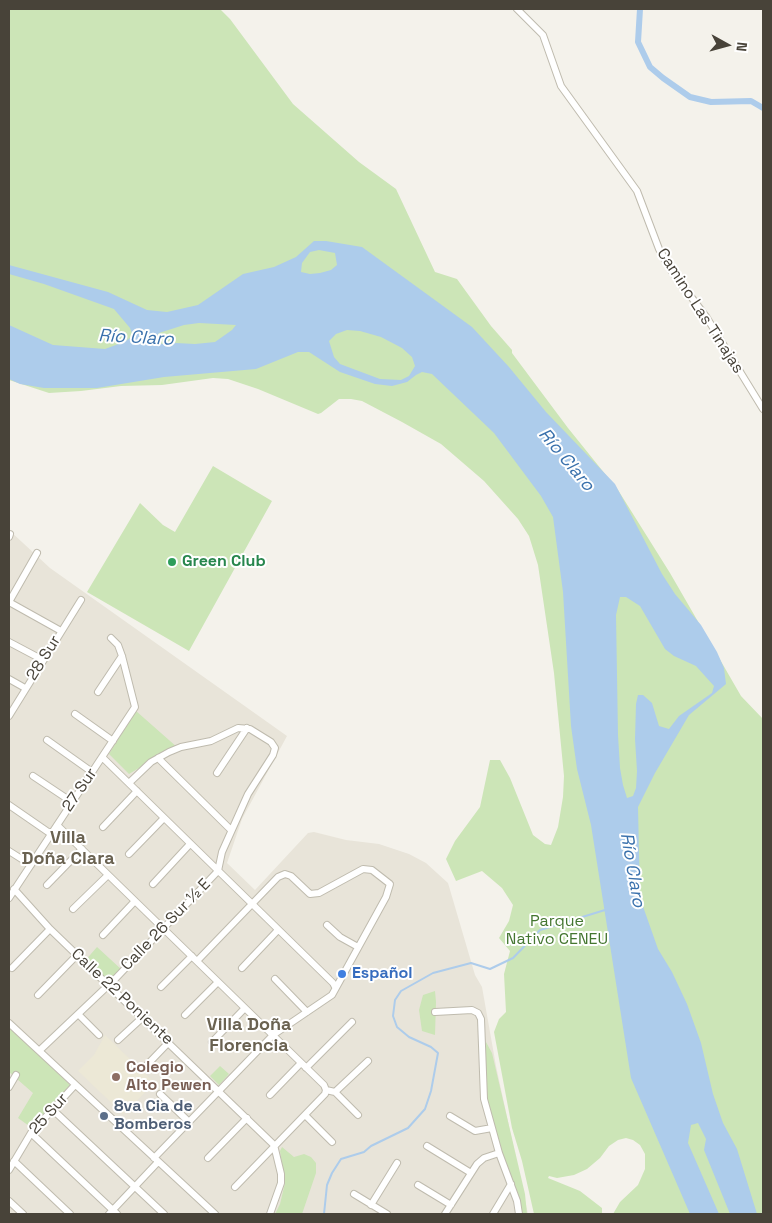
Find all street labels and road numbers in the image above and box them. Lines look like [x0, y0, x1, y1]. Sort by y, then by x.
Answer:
street label: Camino Las Tinajas [652, 245, 748, 377]
street label: 28 Sur [23, 632, 65, 684]
street label: 27 Sur [59, 765, 101, 815]
street label: Calle 26 Sur ½ E [117, 875, 215, 975]
street label: Calle 22 Poniente [67, 945, 177, 1049]
street label: 25 Sur [25, 1089, 73, 1139]

